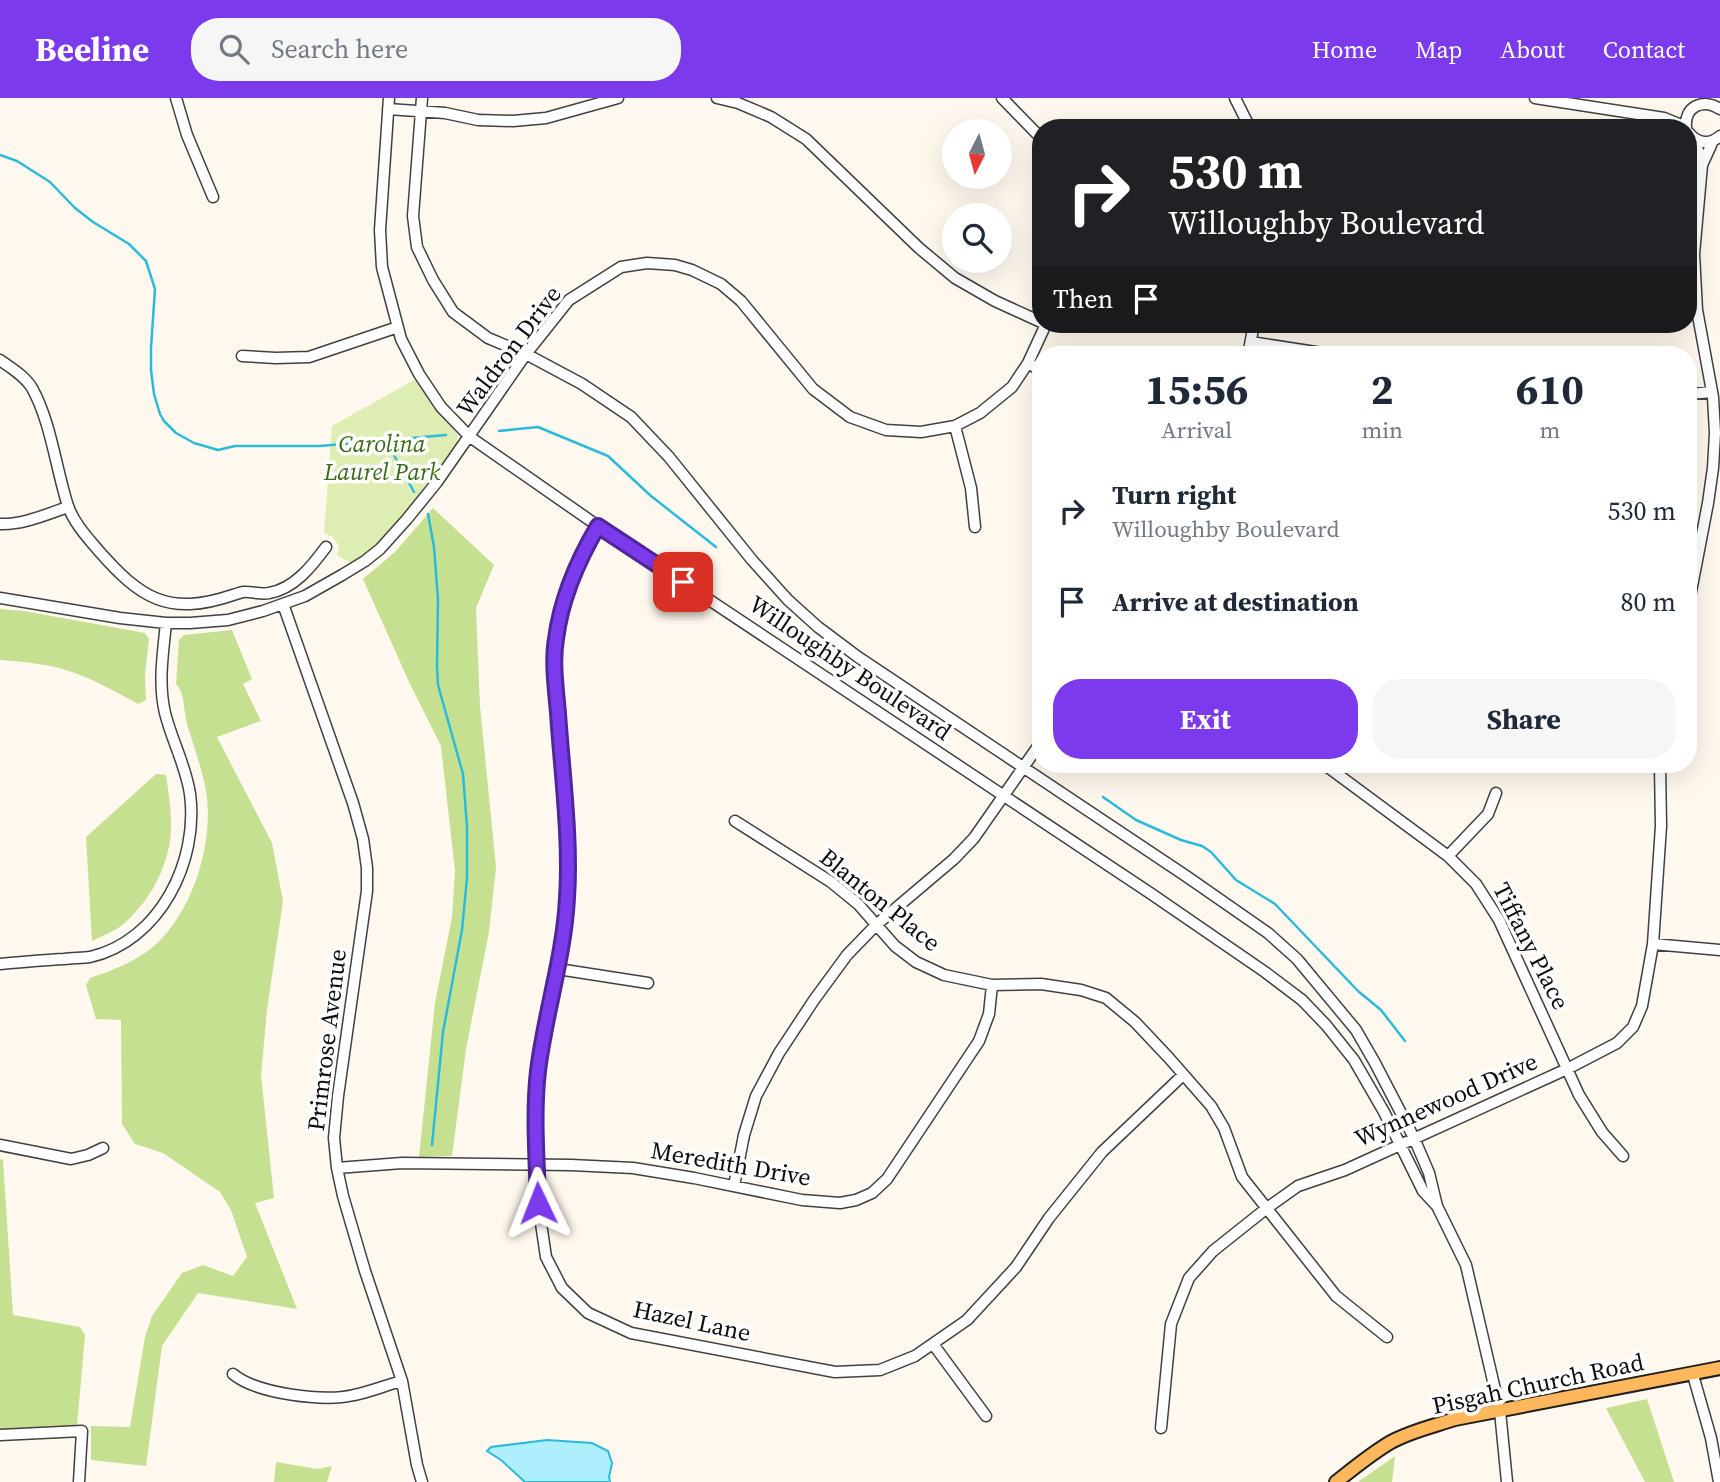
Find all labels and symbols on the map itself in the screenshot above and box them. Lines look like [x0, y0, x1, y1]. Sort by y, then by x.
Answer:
north arrow [942, 119, 1012, 189]
street label: Waldron Drive [449, 279, 569, 423]
park label: Carolina Laurel Park [323, 427, 441, 488]
pin [653, 552, 713, 612]
street label: Willoughby Boulevard [743, 588, 958, 748]
street label: Blanton Place [813, 841, 948, 959]
street label: Tiffany Place [1485, 877, 1578, 1015]
street label: Primrose Avenue [299, 947, 354, 1133]
street label: Wynnewood Drive [1349, 1044, 1542, 1155]
street label: Meredith Drive [648, 1133, 814, 1194]
position arrow [501, 1166, 575, 1240]
street label: Hazel Lane [630, 1292, 754, 1349]
street label: Pisgah Church Road [1429, 1345, 1647, 1422]

